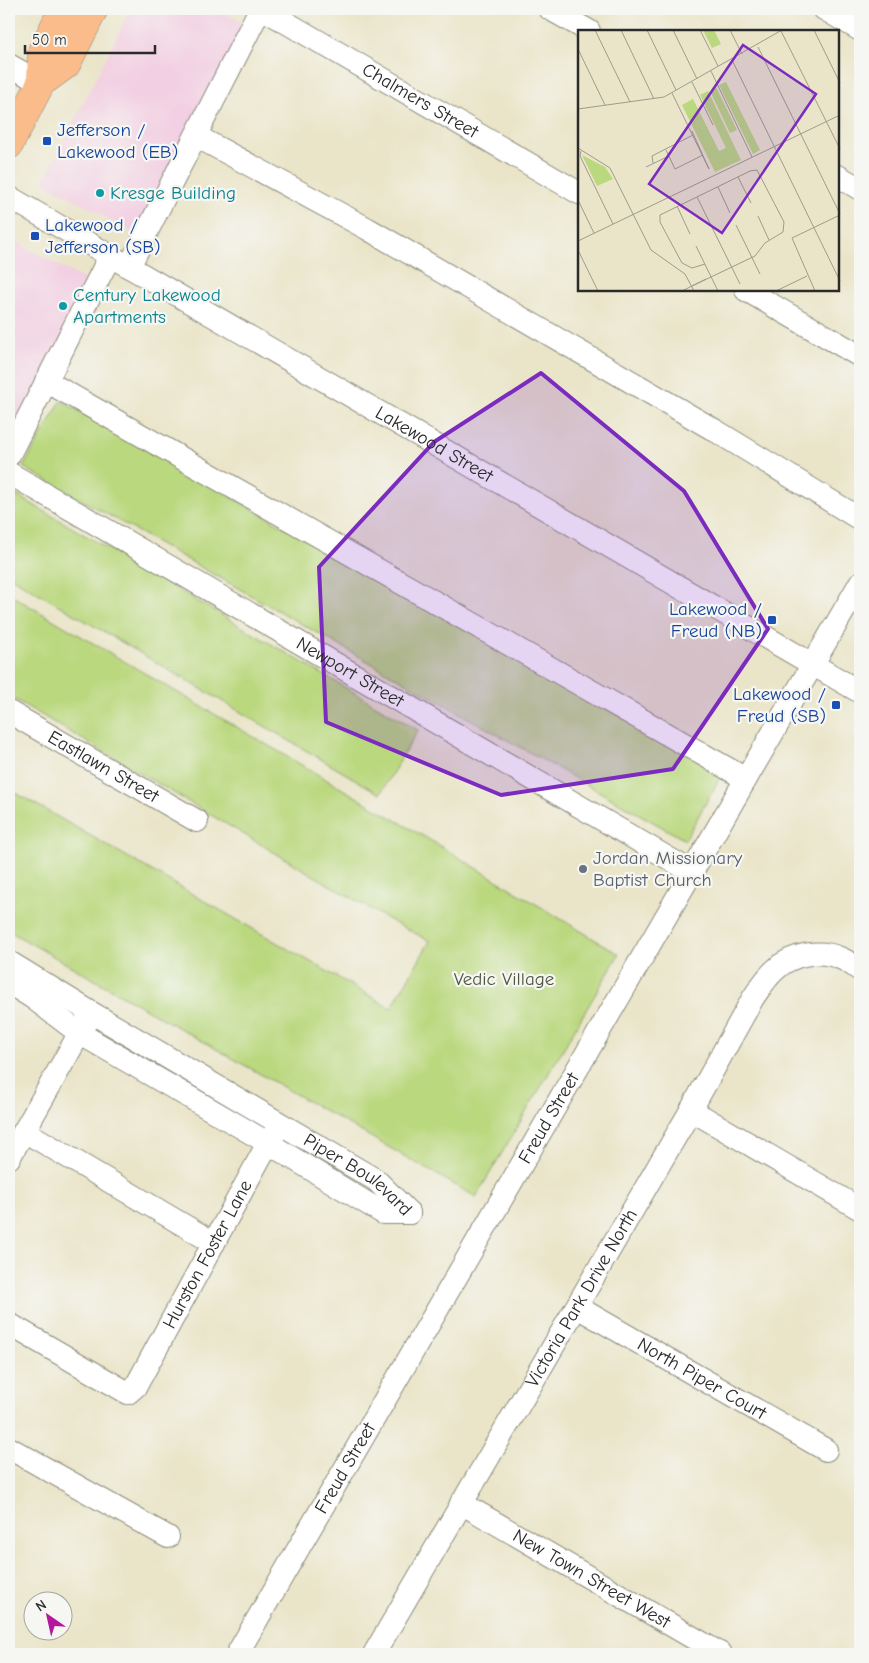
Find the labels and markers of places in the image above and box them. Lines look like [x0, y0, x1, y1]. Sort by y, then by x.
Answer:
place label: Jefferson / Lakewood (EB) [57, 119, 178, 163]
marker: Jefferson / Lakewood (EB) [41, 135, 53, 147]
place label: Kresge Building [110, 182, 236, 204]
marker: Kresge Building [94, 187, 106, 199]
place label: Lakewood / Jefferson (SB) [45, 214, 161, 258]
marker: Lakewood / Jefferson (SB) [29, 230, 41, 242]
place label: Century Lakewood Apartments [73, 284, 221, 328]
marker: Century Lakewood Apartments [57, 300, 69, 312]
place label: Lakewood / Freud (NB) [669, 598, 762, 642]
marker: Lakewood / Freud (NB) [766, 614, 778, 626]
place label: Lakewood / Freud (SB) [733, 683, 826, 727]
marker: Lakewood / Freud (SB) [830, 699, 842, 711]
place label: Jordan Missionary Baptist Church [593, 847, 743, 891]
marker: Jordan Missionary Baptist Church [577, 863, 589, 875]

